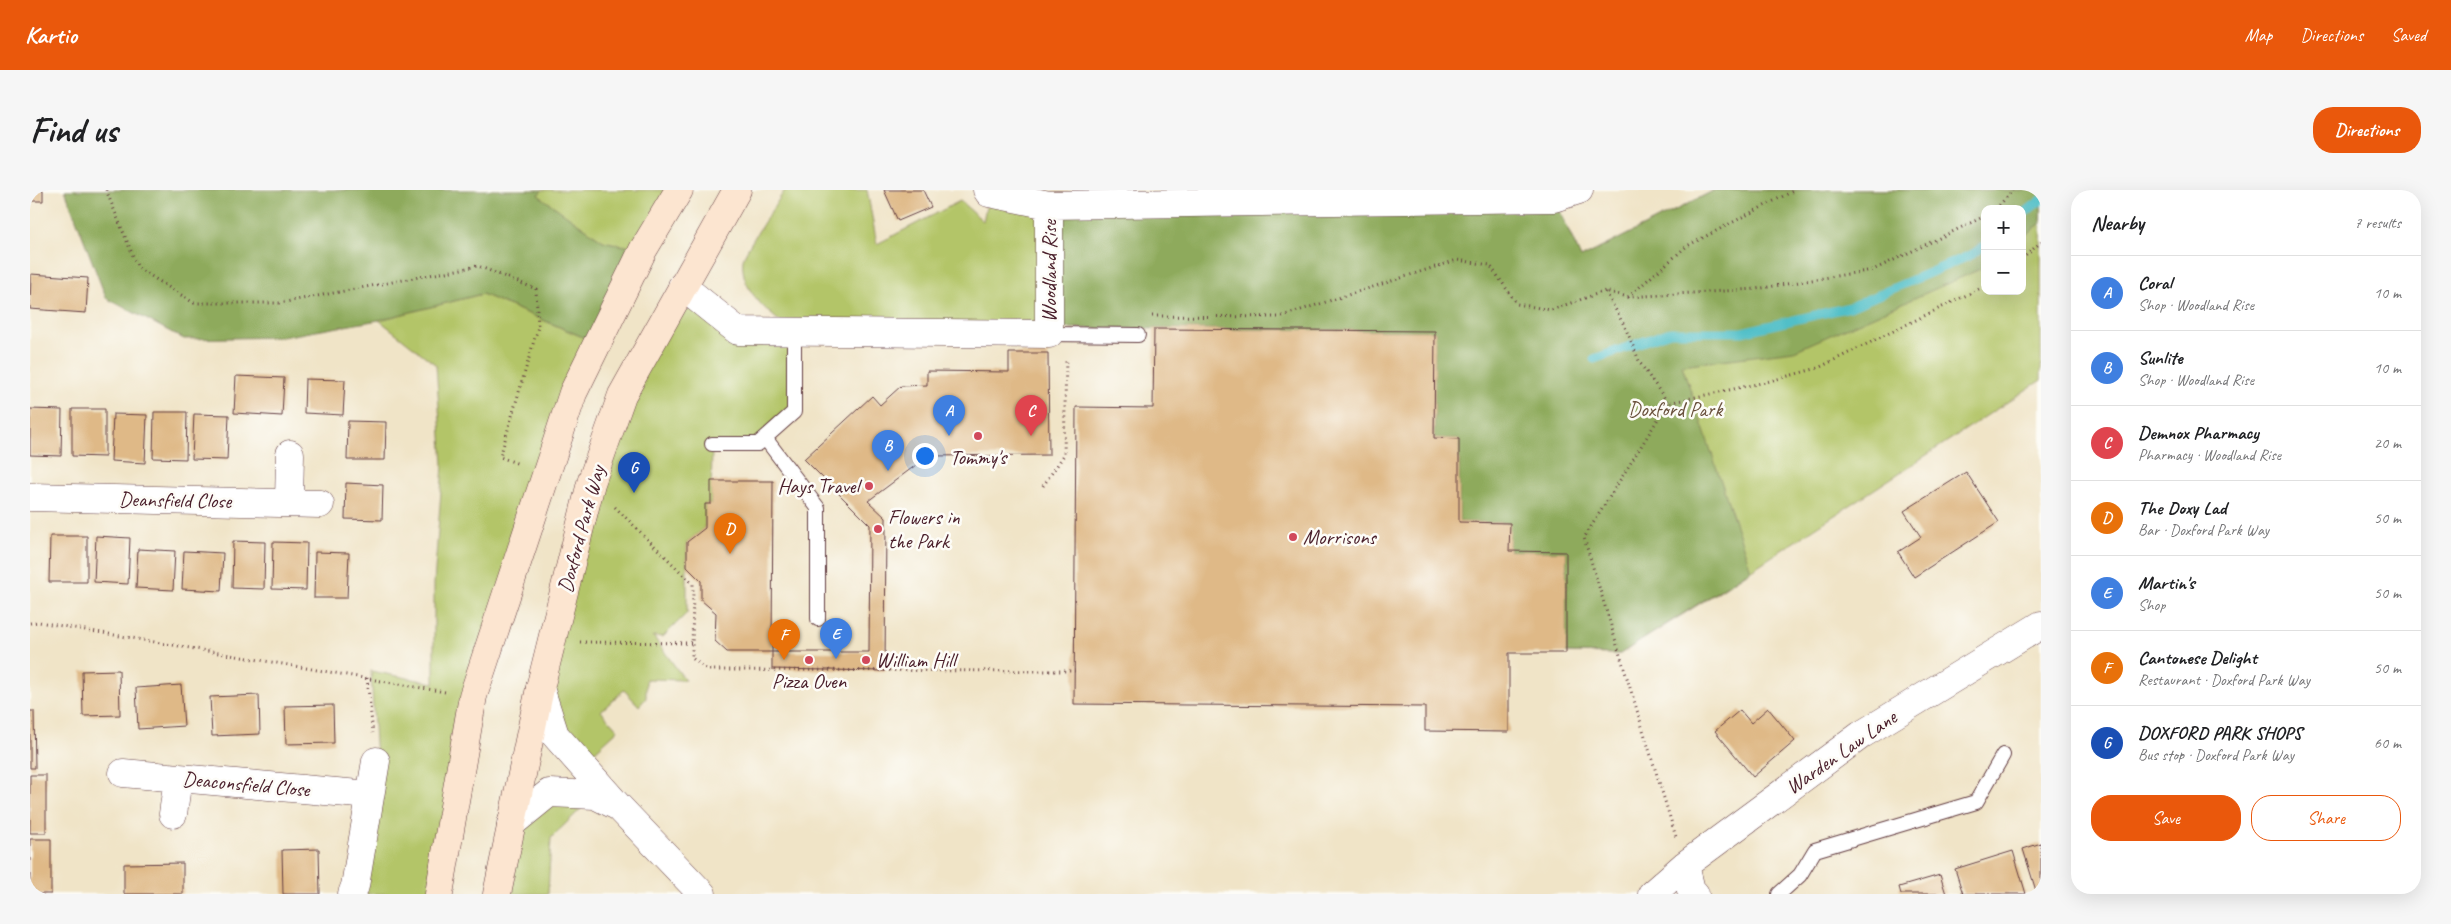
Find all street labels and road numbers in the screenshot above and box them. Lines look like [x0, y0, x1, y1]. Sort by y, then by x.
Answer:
street label: Woodland Rise [1036, 219, 1062, 322]
street label: Doxford Park Way [552, 461, 611, 595]
street label: Deansfield Close [119, 486, 233, 514]
street label: Warden Law Lane [1781, 704, 1902, 800]
street label: Deaconsfield Close [181, 765, 312, 803]

